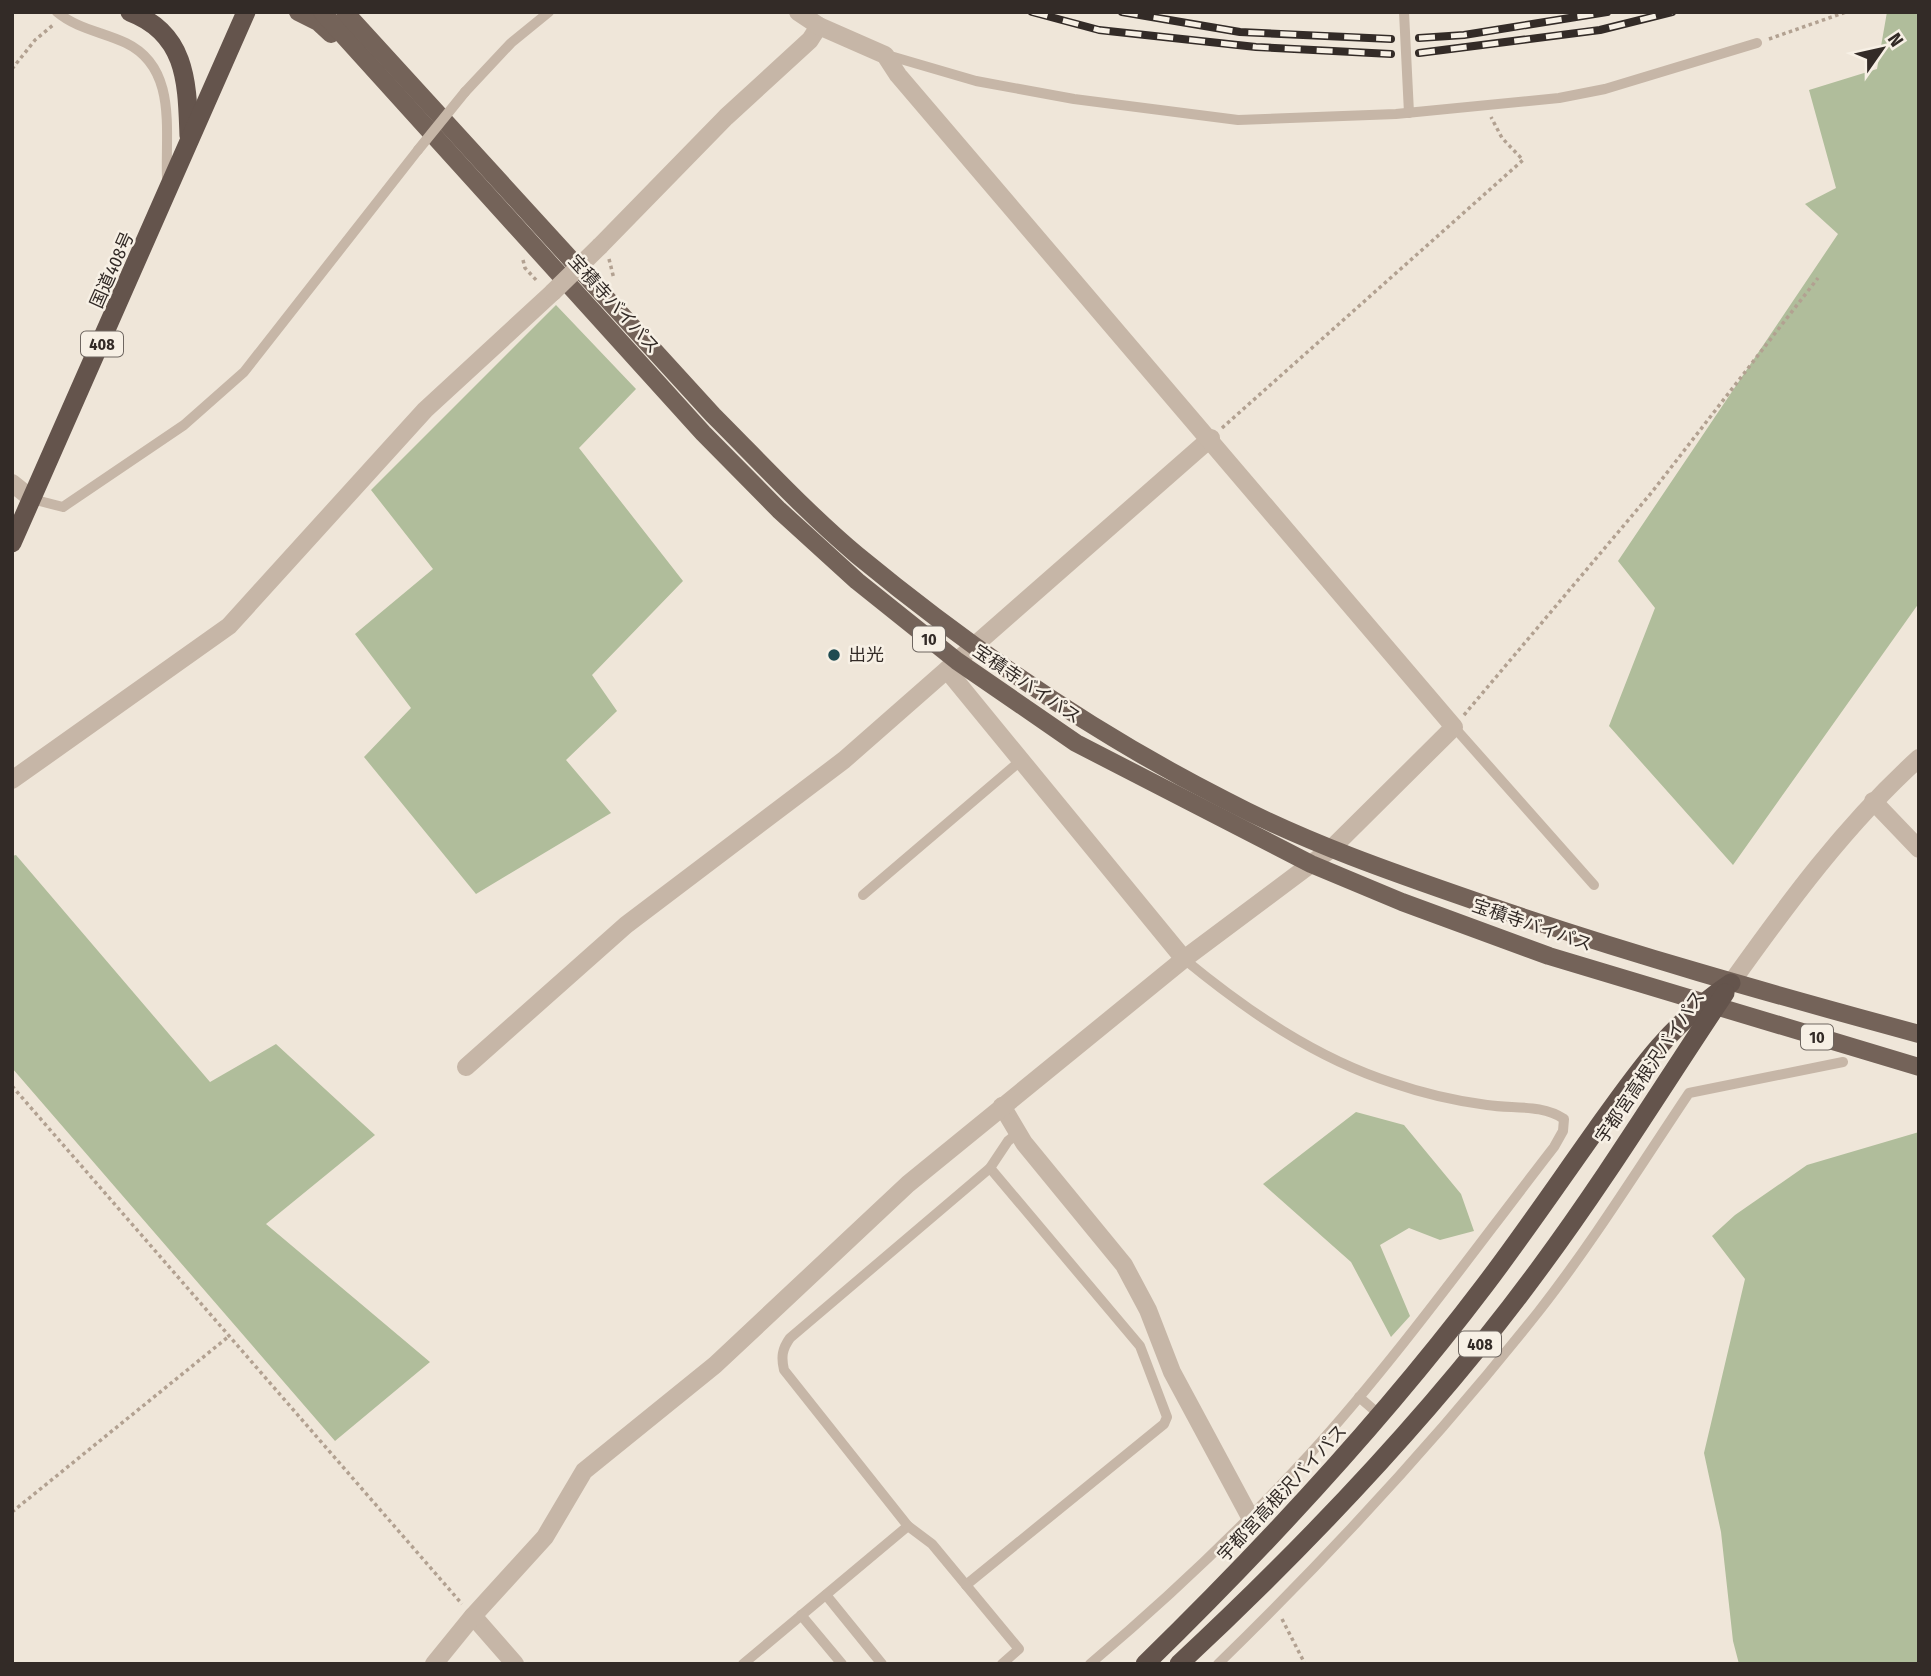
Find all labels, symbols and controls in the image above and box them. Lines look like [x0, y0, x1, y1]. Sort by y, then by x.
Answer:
north arrow [1847, 14, 1917, 84]
text: N [1883, 29, 1908, 51]
street label: 国道408号 [85, 228, 139, 312]
street label: 宝積寺バイパス [564, 250, 664, 358]
road number: 408 [81, 332, 123, 356]
road number: 10 [913, 626, 945, 652]
street label: 宝積寺バイパス [969, 640, 1085, 728]
place label: 出光 [848, 644, 884, 666]
marker: 出光 [826, 647, 842, 663]
street label: 宝積寺バイパス [1469, 894, 1595, 956]
street label: 宇都宮高根沢バイパス [1591, 986, 1709, 1148]
road number: 10 [1801, 1024, 1833, 1050]
road number: 408 [1459, 1332, 1501, 1356]
street label: 宇都宮高根沢バイパス [1213, 1420, 1351, 1566]

